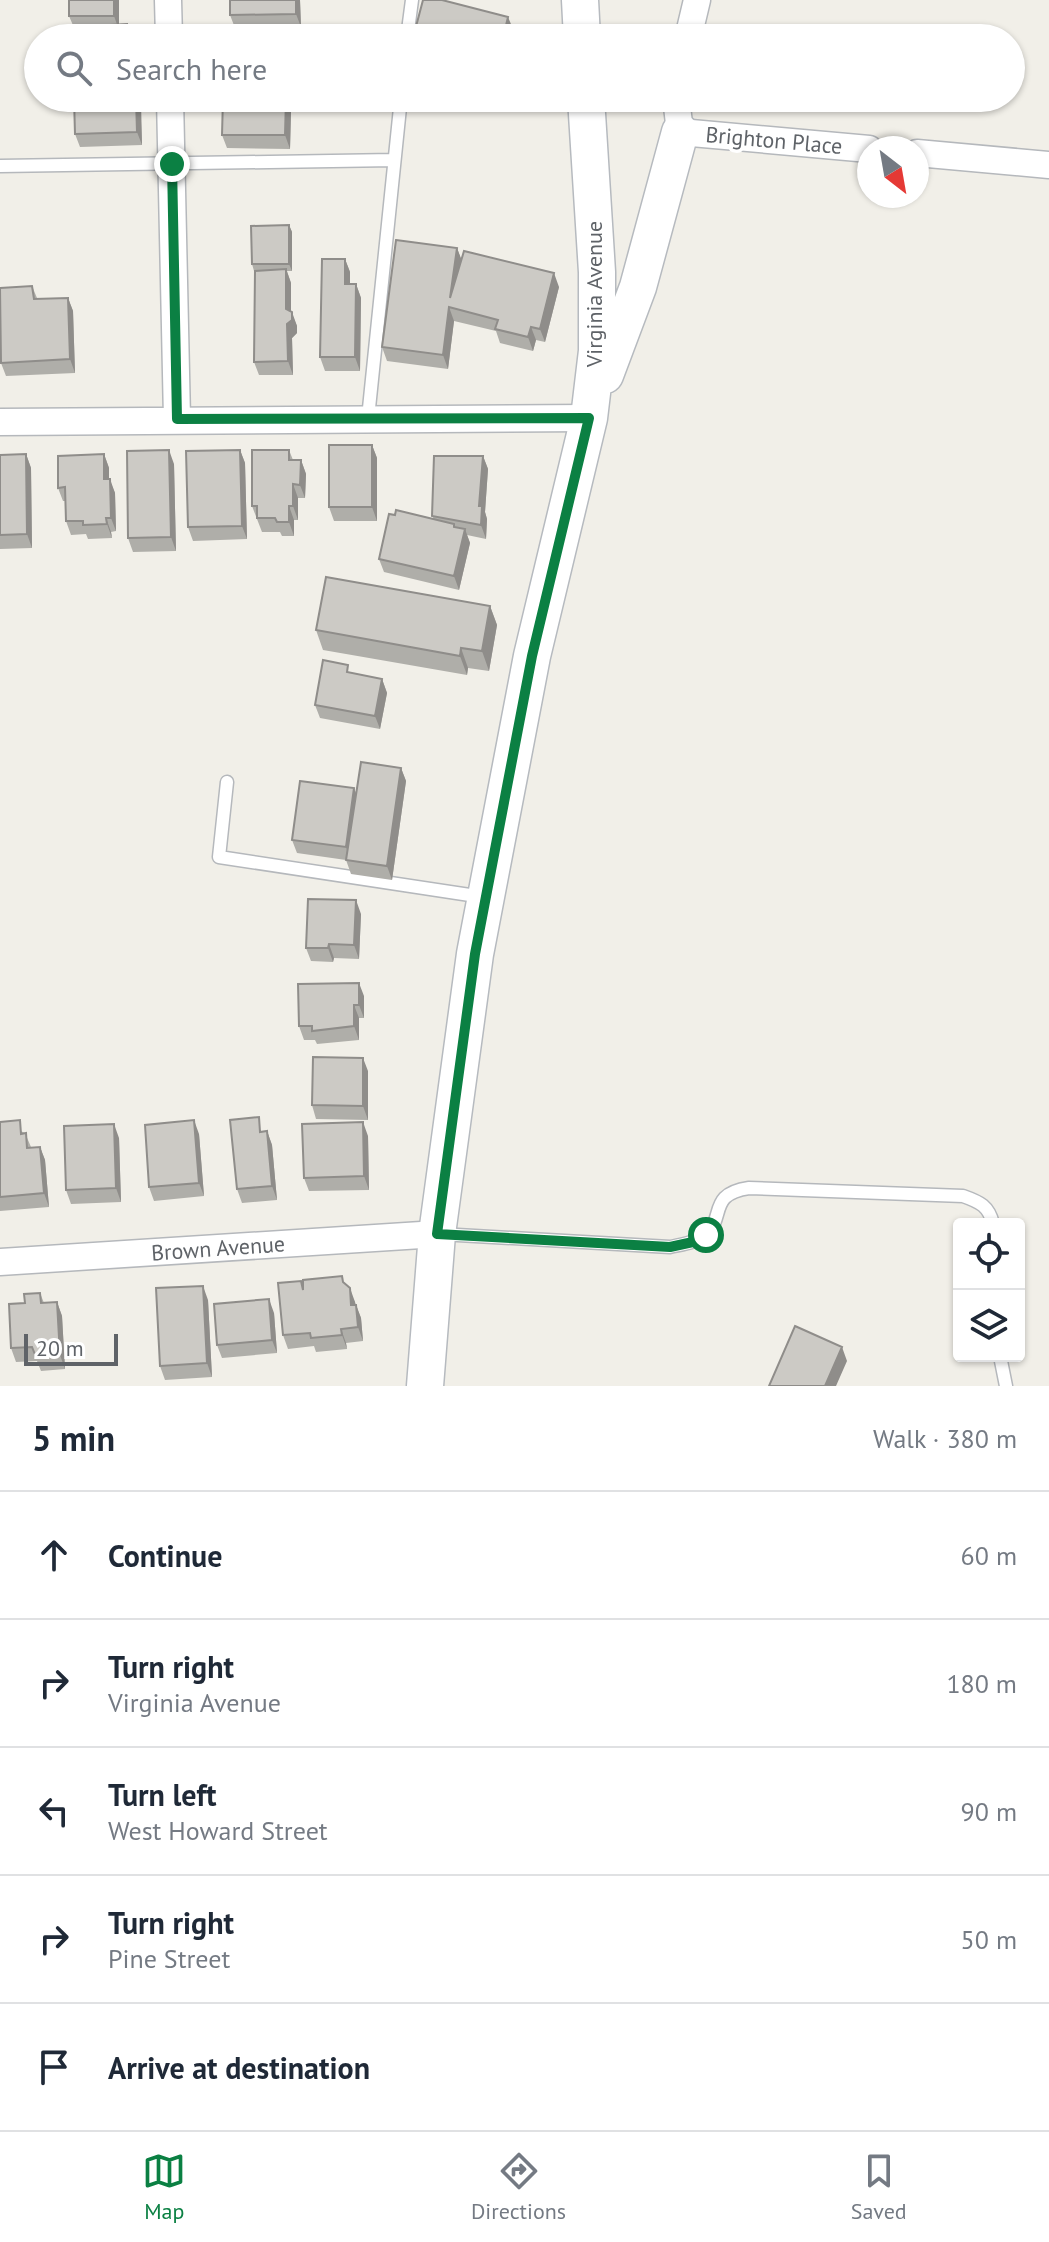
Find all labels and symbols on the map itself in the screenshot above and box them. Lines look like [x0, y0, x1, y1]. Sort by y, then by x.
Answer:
street label: Brighton Place [704, 120, 844, 160]
north arrow [857, 136, 929, 208]
route end [154, 146, 190, 182]
street label: Virginia Avenue [580, 221, 608, 368]
route start [688, 1217, 724, 1253]
street label: Brown Avenue [150, 1229, 286, 1267]
scale bar [24, 1330, 118, 1366]

